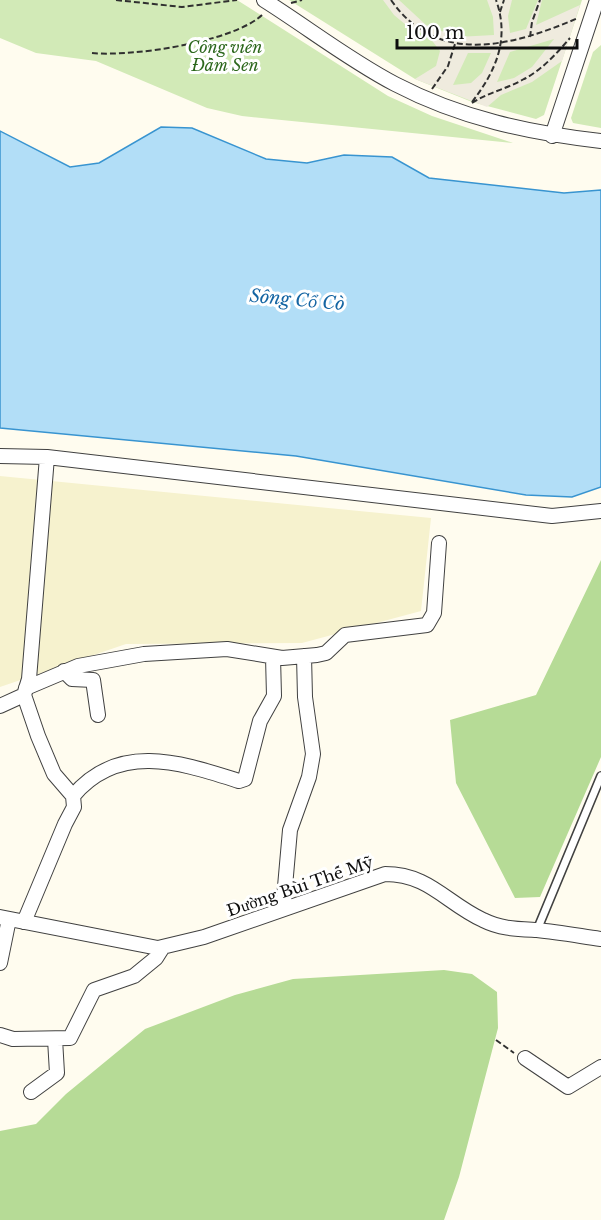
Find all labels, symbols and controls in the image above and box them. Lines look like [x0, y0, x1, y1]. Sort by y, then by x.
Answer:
scale bar [397, 12, 577, 50]
text: 100 m [406, 22, 464, 44]
park label: Công viên Đầm Sen [188, 37, 262, 75]
water label: Sông Cổ Cò [248, 285, 346, 315]
street label: Đường Bùi Thế Mỹ [224, 851, 377, 920]

